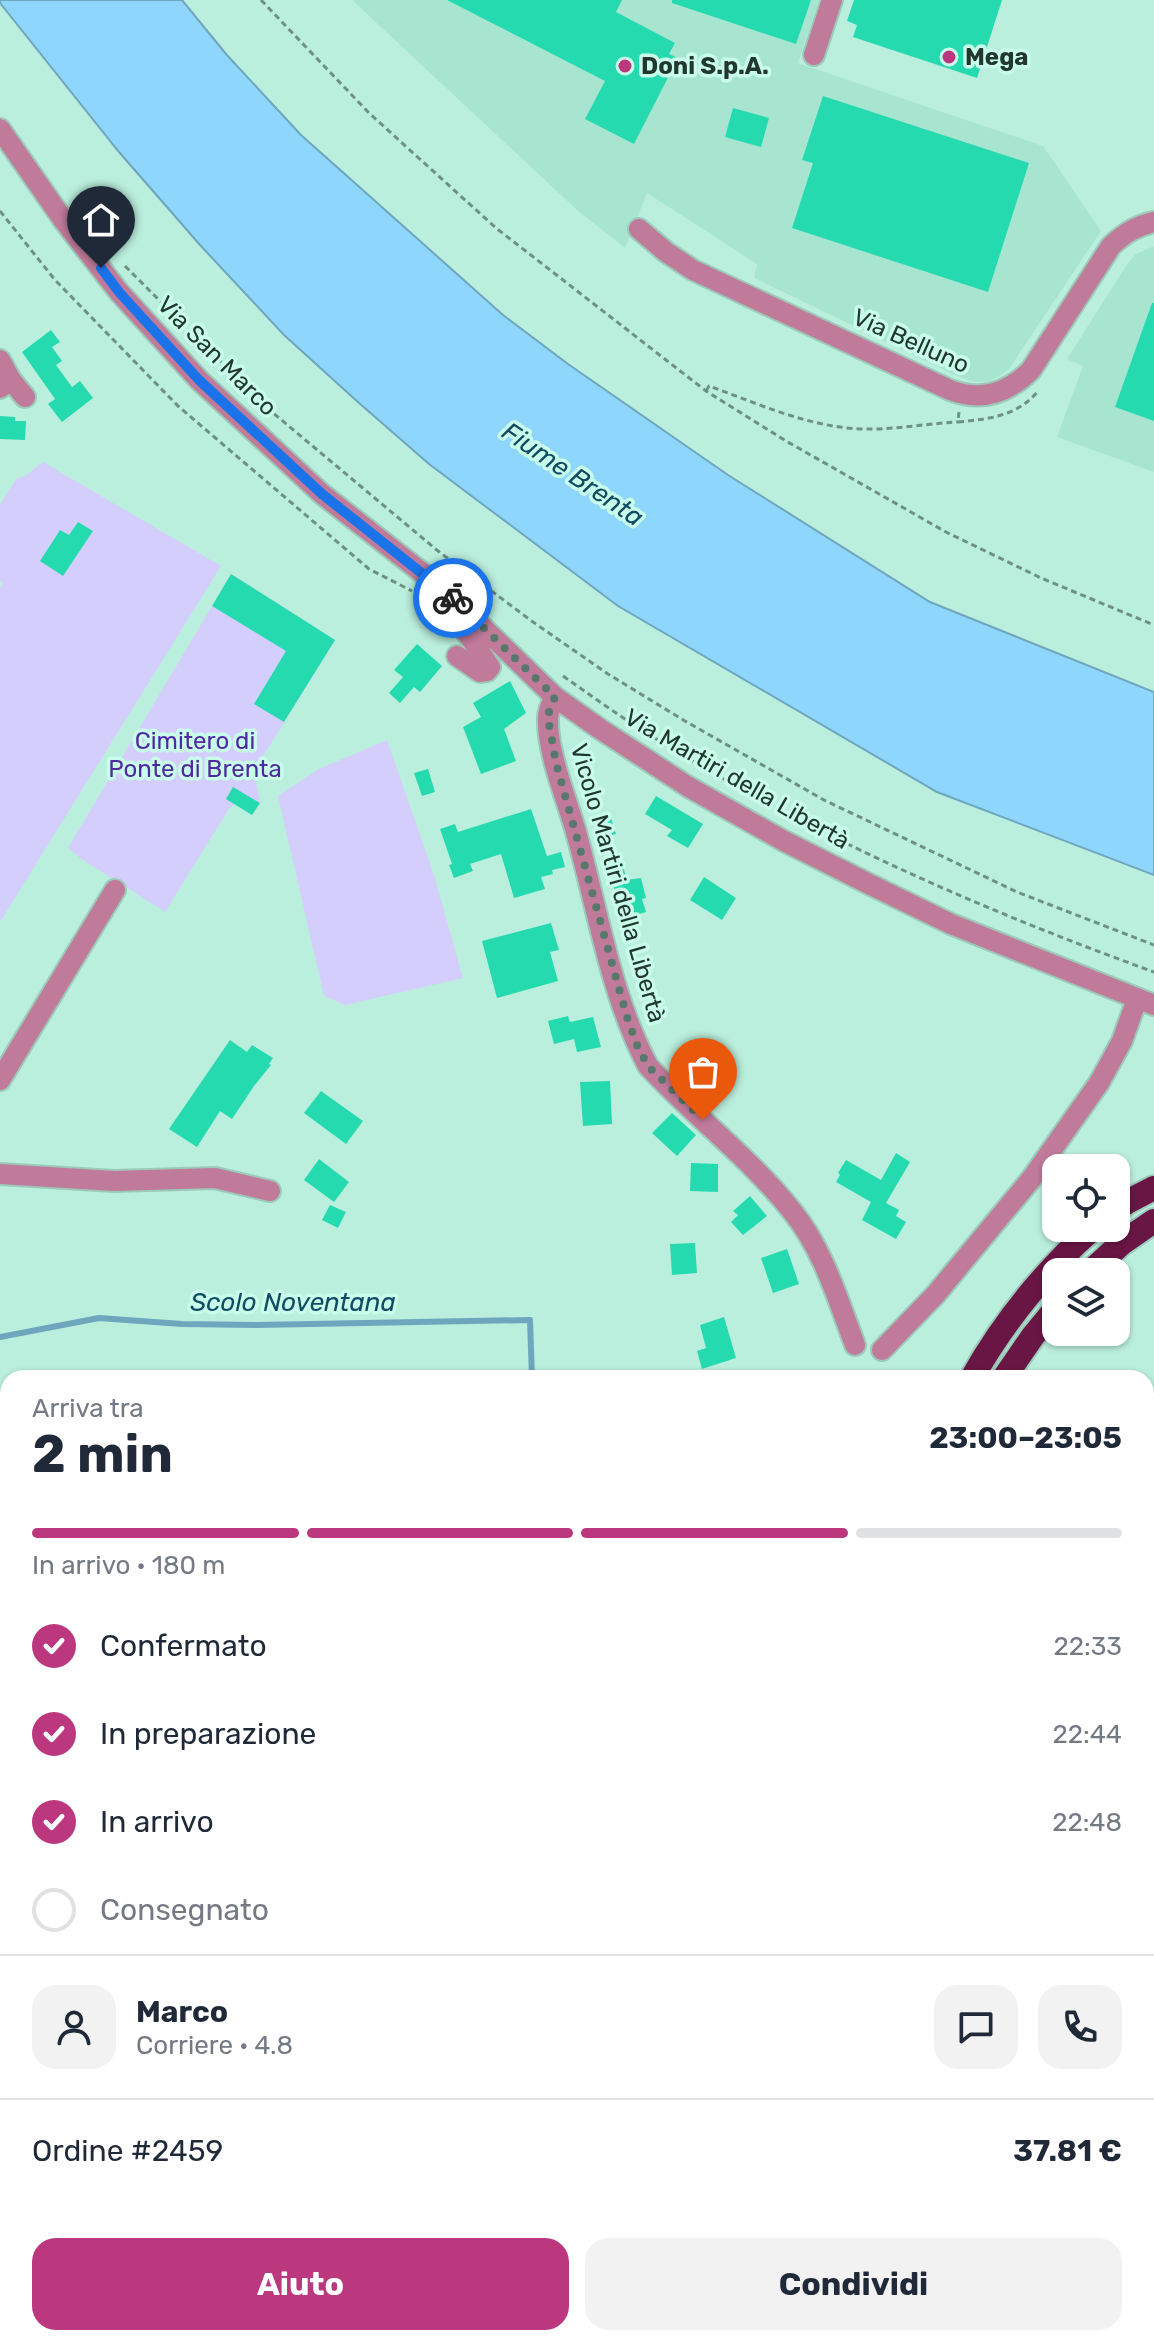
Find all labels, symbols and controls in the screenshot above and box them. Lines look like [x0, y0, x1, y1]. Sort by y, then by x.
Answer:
place label: Mega [965, 43, 1029, 71]
marker: Mega [940, 48, 958, 66]
place label: Doni S.p.A. [641, 52, 769, 80]
marker: Doni S.p.A. [616, 57, 634, 75]
pin [67, 186, 135, 268]
icon: home [79, 198, 123, 242]
street label: Via San Marco [151, 290, 283, 422]
street label: Via Belluno [848, 303, 974, 379]
water label: Fiume Brenta [496, 416, 649, 533]
courier [413, 558, 493, 638]
icon: bike [431, 576, 475, 620]
street label: Via Martiri della Libertà [619, 703, 855, 855]
park label: Cimitero di Ponte di Brenta [108, 727, 282, 783]
street label: Vicolo Martiri della Libertà [565, 740, 671, 1026]
pin [669, 1038, 737, 1120]
icon: bag [681, 1050, 725, 1094]
map controls [1042, 1154, 1130, 1346]
button: locate [1042, 1154, 1130, 1242]
button: layers [1042, 1258, 1130, 1346]
water label: Scolo Noventana [190, 1287, 396, 1318]
text: Arriva tra [32, 1393, 144, 1424]
text: 23:00–23:05 [929, 1420, 1122, 1456]
text: 2 min [32, 1423, 173, 1485]
text: In arrivo · 180 m [32, 1550, 225, 1581]
icon: check [32, 1624, 76, 1668]
text: Confermato [100, 1628, 267, 1664]
text: 22:33 [1054, 1631, 1122, 1662]
icon: check [32, 1712, 76, 1756]
text: In preparazione [100, 1716, 316, 1752]
text: 22:44 [1053, 1719, 1122, 1750]
icon: check [32, 1800, 76, 1844]
text: In arrivo [100, 1804, 214, 1840]
text: 22:48 [1052, 1807, 1122, 1838]
text: Consegnato [100, 1892, 269, 1928]
button: person [32, 1985, 116, 2069]
button: chat [934, 1985, 1018, 2069]
button: phone [1038, 1985, 1122, 2069]
text: Marco [136, 1994, 228, 2030]
text: Corriere · 4.8 [136, 2030, 293, 2061]
text: Ordine #2459 [32, 2133, 223, 2169]
text: 37.81 € [1013, 2133, 1122, 2169]
button: Aiuto [32, 2238, 569, 2330]
button: Condividi [585, 2238, 1122, 2330]

